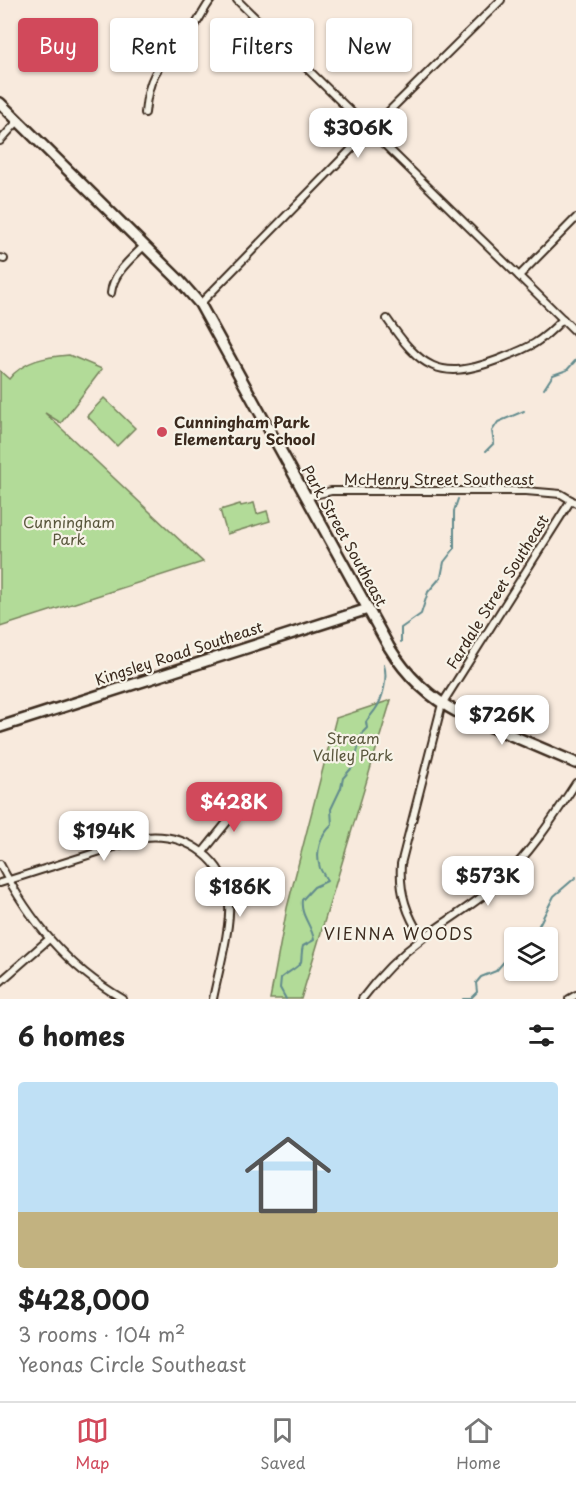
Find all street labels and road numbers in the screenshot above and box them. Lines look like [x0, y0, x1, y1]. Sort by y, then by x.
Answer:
street label: Park Street Southeast [297, 460, 394, 610]
street label: McHenry Street Southeast [344, 467, 534, 490]
street label: Fardale Street Southeast [440, 510, 554, 673]
street label: Kingsley Road Southeast [92, 615, 265, 691]

